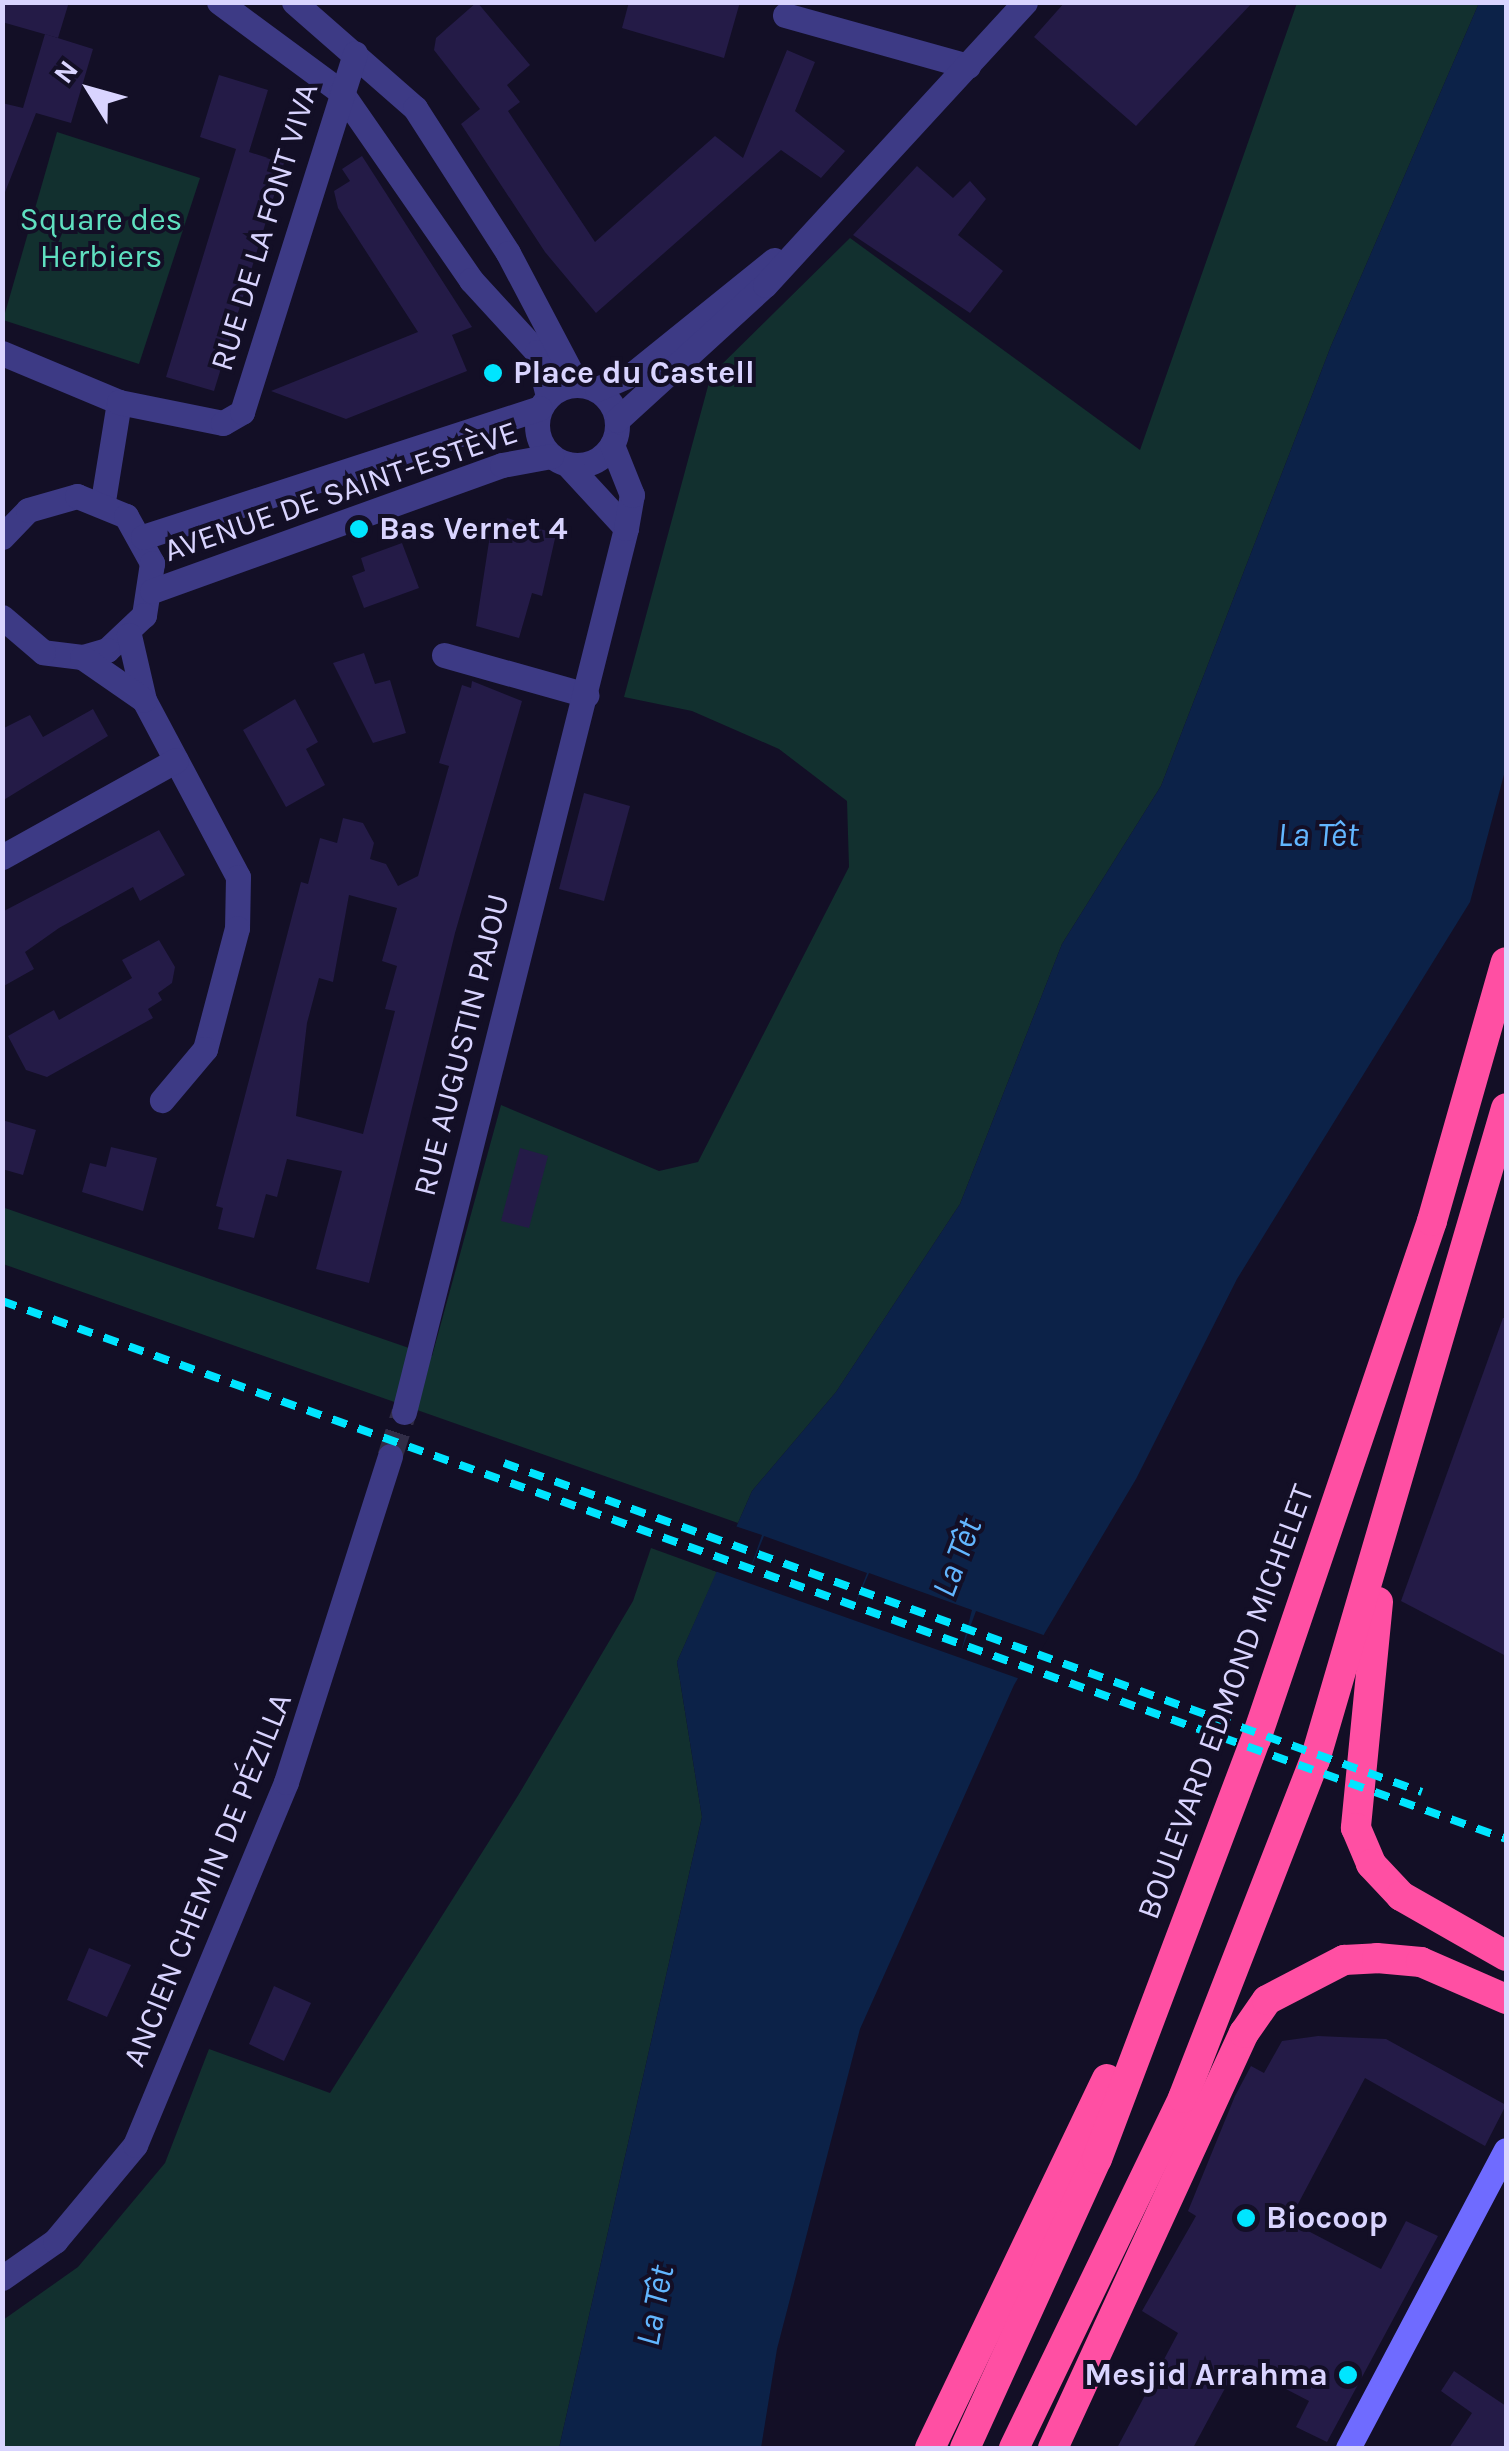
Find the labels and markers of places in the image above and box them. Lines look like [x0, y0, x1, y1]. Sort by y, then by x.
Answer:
place label: Place du Castell [513, 354, 755, 392]
marker: Place du Castell [482, 362, 504, 384]
place label: Bas Vernet 4 [379, 510, 568, 548]
marker: Bas Vernet 4 [348, 518, 370, 540]
place label: Biocoop [1266, 2199, 1388, 2237]
marker: Biocoop [1235, 2207, 1257, 2229]
place label: Mesjid Arrahma [1084, 2356, 1328, 2394]
marker: Mesjid Arrahma [1337, 2364, 1359, 2386]

